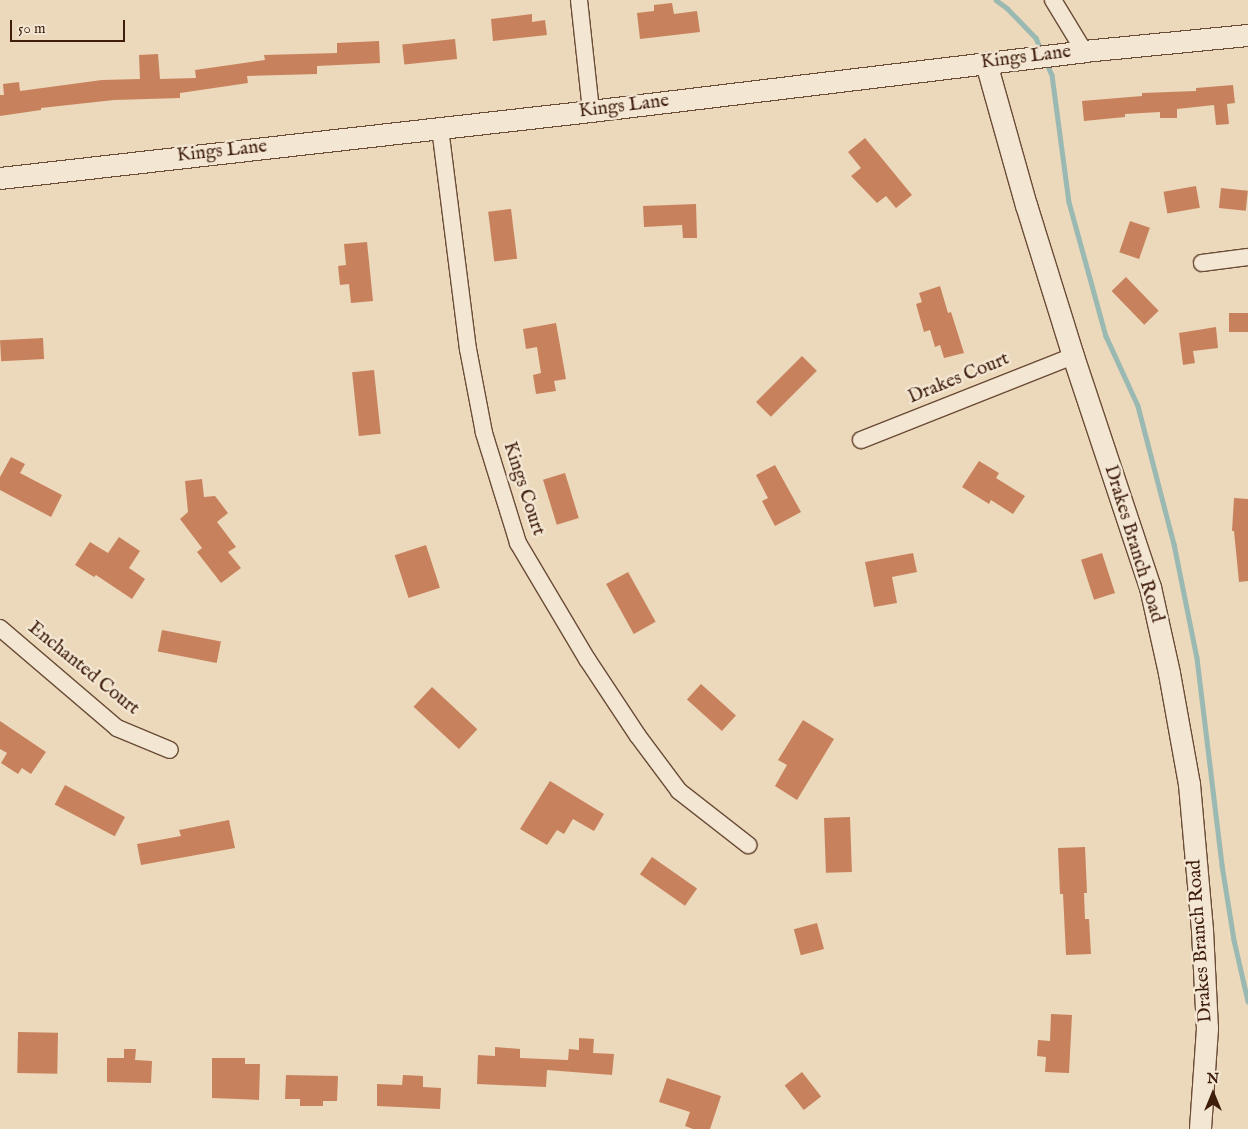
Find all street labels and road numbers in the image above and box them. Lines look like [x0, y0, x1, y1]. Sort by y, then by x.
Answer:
street label: Kings Lane [980, 41, 1072, 75]
street label: Kings Lane [578, 90, 670, 124]
street label: Kings Lane [176, 136, 268, 168]
street label: Drakes Court [905, 348, 1013, 410]
street label: Kings Court [497, 439, 549, 539]
street label: Drakes Branch Road [1098, 463, 1168, 625]
street label: Enchanted Court [23, 617, 143, 721]
street label: Drakes Branch Road [1184, 859, 1218, 1023]

